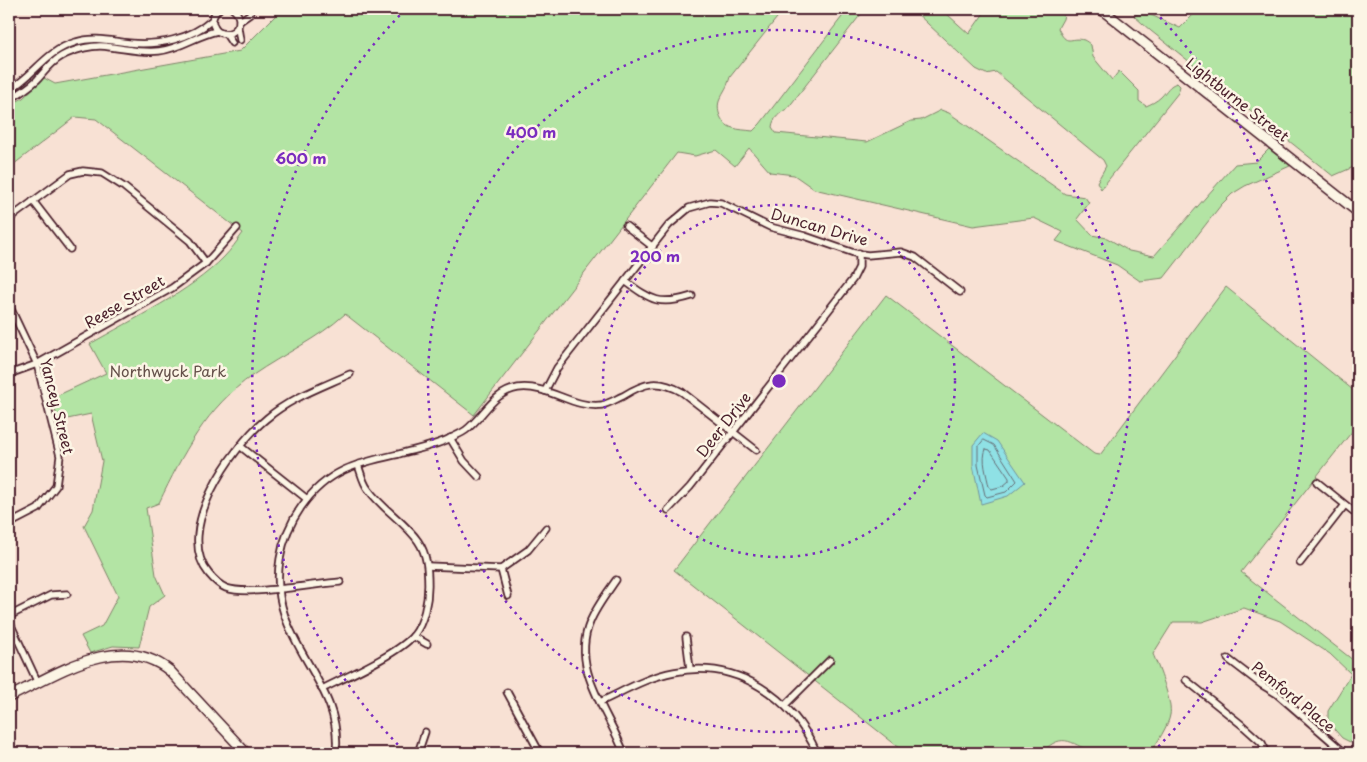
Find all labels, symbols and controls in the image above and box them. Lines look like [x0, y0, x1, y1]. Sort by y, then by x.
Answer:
street label: Lightburne Street [1181, 51, 1295, 147]
text: 400 m [506, 120, 556, 143]
text: 600 m [275, 146, 327, 169]
street label: Duncan Drive [769, 201, 871, 251]
text: 200 m [630, 244, 680, 267]
street label: Reese Street [79, 269, 169, 333]
street label: Yancey Street [35, 356, 81, 457]
park label: Northwyck Park [110, 359, 226, 382]
centre of rings [770, 372, 788, 390]
street label: Deer Drive [690, 386, 756, 461]
street label: Pemford Place [1247, 655, 1341, 737]

